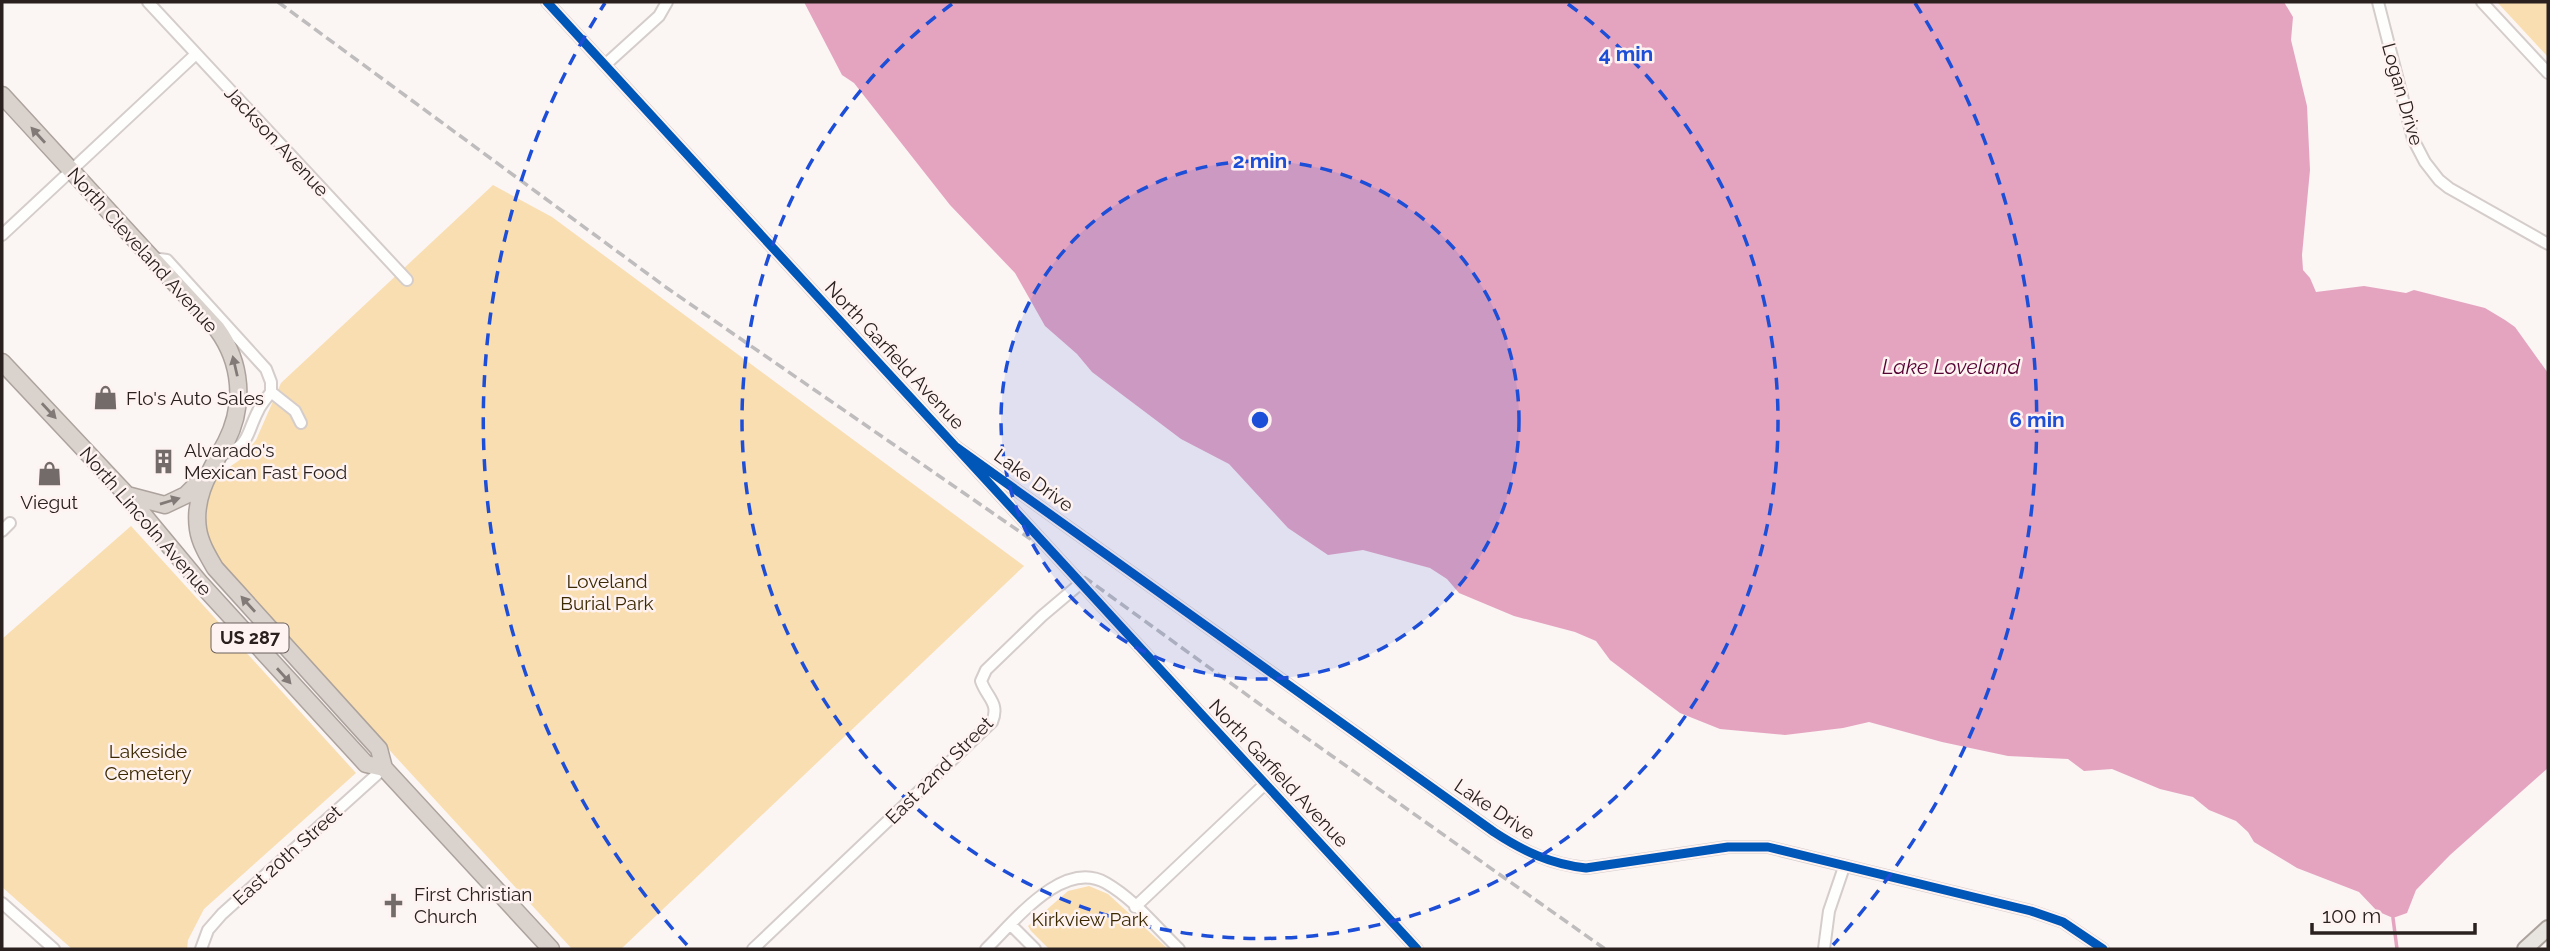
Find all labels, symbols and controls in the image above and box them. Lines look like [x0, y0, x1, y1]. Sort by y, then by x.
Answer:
street label: Logan Drive [2378, 40, 2428, 148]
text: 4 min [1599, 41, 1653, 66]
street label: Jackson Avenue [220, 81, 334, 201]
one-way arrow [30, 126, 46, 144]
text: 2 min [1233, 148, 1287, 173]
street label: North Cleveland Avenue [63, 163, 223, 337]
street label: North Garfield Avenue [821, 277, 969, 433]
water label: Lake Loveland [1882, 354, 2020, 379]
one-way arrow [229, 355, 240, 377]
shop icon: Flo's Auto Sales [92, 384, 120, 412]
place label: Flo's Auto Sales [126, 387, 264, 409]
one-way arrow [40, 402, 56, 419]
text: 6 min [2009, 407, 2065, 432]
centre of rings [1248, 408, 1272, 432]
place label: Alvarado's Mexican Fast Food [184, 439, 347, 483]
street label: North Lincoln Avenue [75, 442, 217, 600]
street label: Lake Drive [990, 444, 1078, 516]
building icon: Alvarado's Mexican Fast Food [150, 447, 178, 475]
shop icon: Viegut [35, 460, 63, 488]
place label: Viegut [20, 491, 78, 513]
one-way arrow [160, 495, 181, 505]
park label: Loveland Burial Park [560, 570, 654, 614]
one-way arrow [240, 595, 256, 613]
road number: US 287 [212, 624, 288, 652]
one-way arrow [276, 667, 291, 684]
street label: North Garfield Avenue [1205, 695, 1353, 851]
street label: East 22nd Street [881, 711, 998, 828]
park label: Lakeside Cemetery [104, 740, 192, 784]
street label: Lake Drive [1451, 774, 1539, 844]
street label: East 20th Street [228, 800, 346, 910]
place label: First Christian Church [414, 883, 532, 927]
church icon: First Christian Church [380, 891, 408, 919]
scale bar [2312, 892, 2475, 936]
text: 100 m [2322, 903, 2381, 928]
park label: Kirkview Park [1032, 908, 1148, 930]

